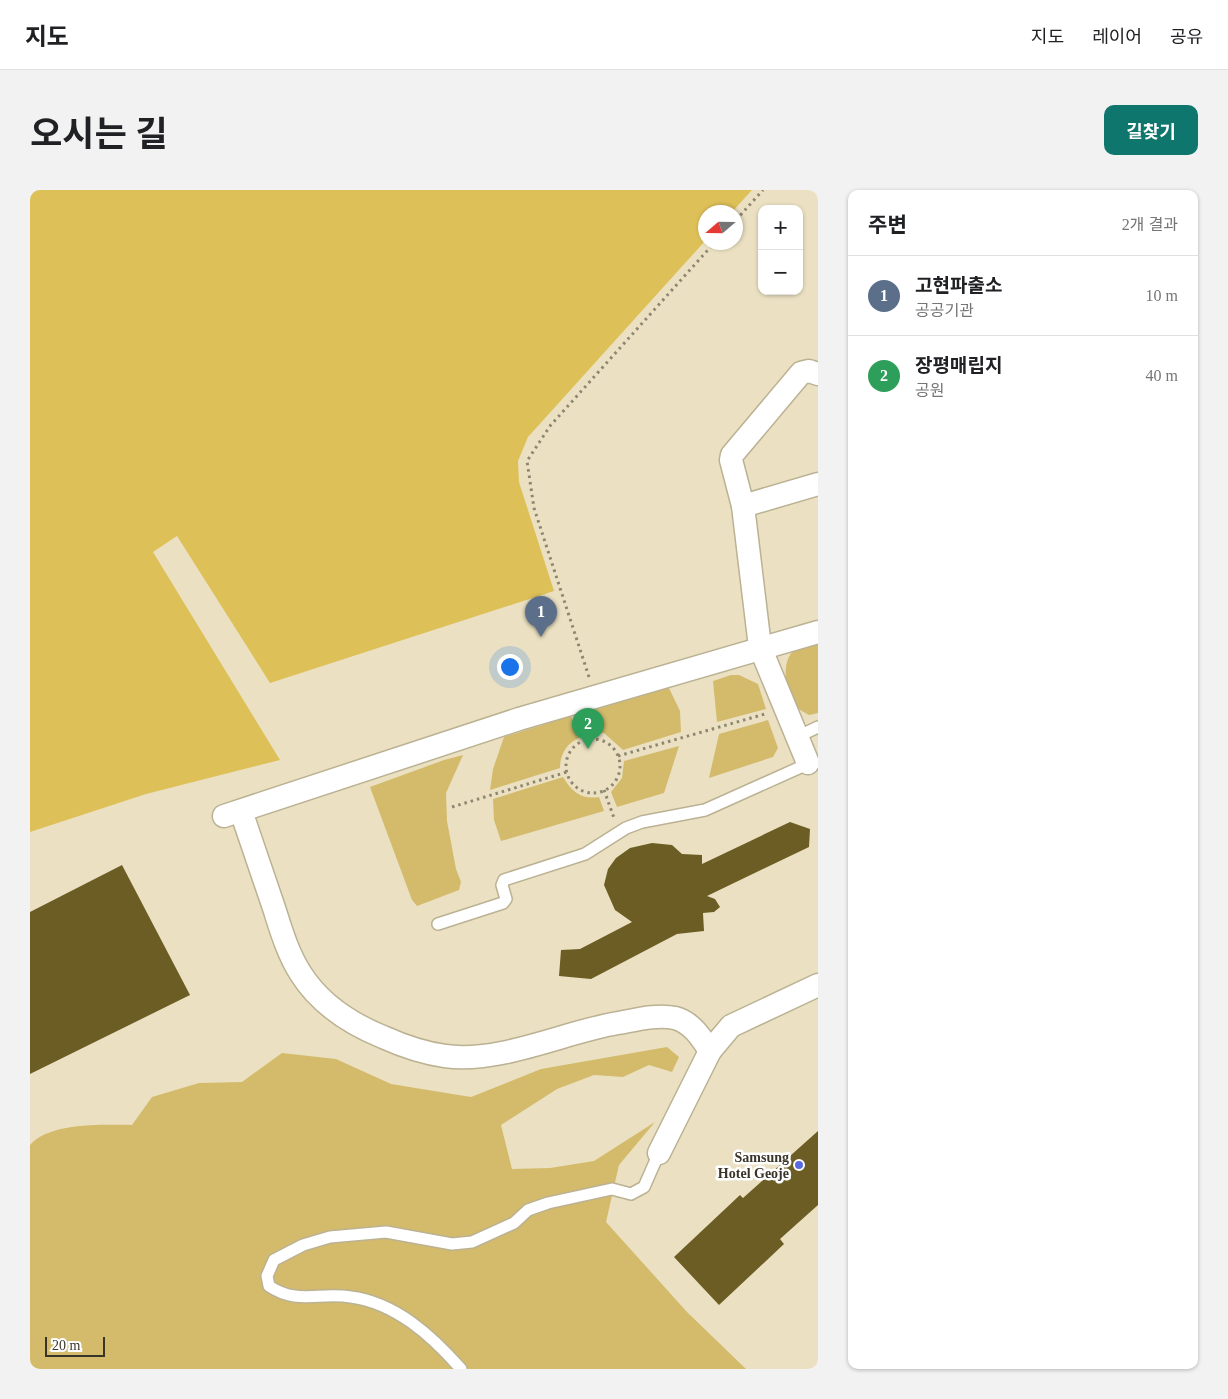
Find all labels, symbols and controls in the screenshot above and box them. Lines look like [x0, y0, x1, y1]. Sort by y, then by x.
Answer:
text: 지도 [25, 24, 69, 50]
text: 지도 [1031, 27, 1064, 47]
text: 레이어 [1092, 27, 1142, 47]
text: 공유 [1170, 27, 1203, 47]
button: 길찾기 [1104, 105, 1198, 155]
text: 오시는 길 [30, 115, 168, 154]
north arrow [698, 205, 743, 250]
map controls [758, 205, 803, 295]
button: + [758, 205, 803, 250]
text: 주변 [868, 213, 907, 237]
text: 2개 결과 [1122, 216, 1178, 233]
button: − [758, 250, 803, 295]
text: 고현파출소 [915, 275, 1002, 296]
text: 1 [880, 287, 888, 304]
text: 10 m [1146, 287, 1178, 304]
text: 공공기관 [915, 302, 974, 319]
text: 장평매립지 [915, 355, 1002, 376]
text: 2 [880, 367, 888, 384]
text: 40 m [1146, 367, 1178, 384]
text: 공원 [915, 382, 944, 399]
pin: 1 [525, 596, 557, 637]
your location [497, 654, 523, 680]
pin: 2 [572, 708, 604, 749]
place label: Samsung Hotel Geoje [718, 1150, 789, 1181]
marker: Samsung Hotel Geoje [793, 1159, 805, 1171]
scale bar [45, 1334, 105, 1357]
text: 20 m [52, 1338, 80, 1353]

